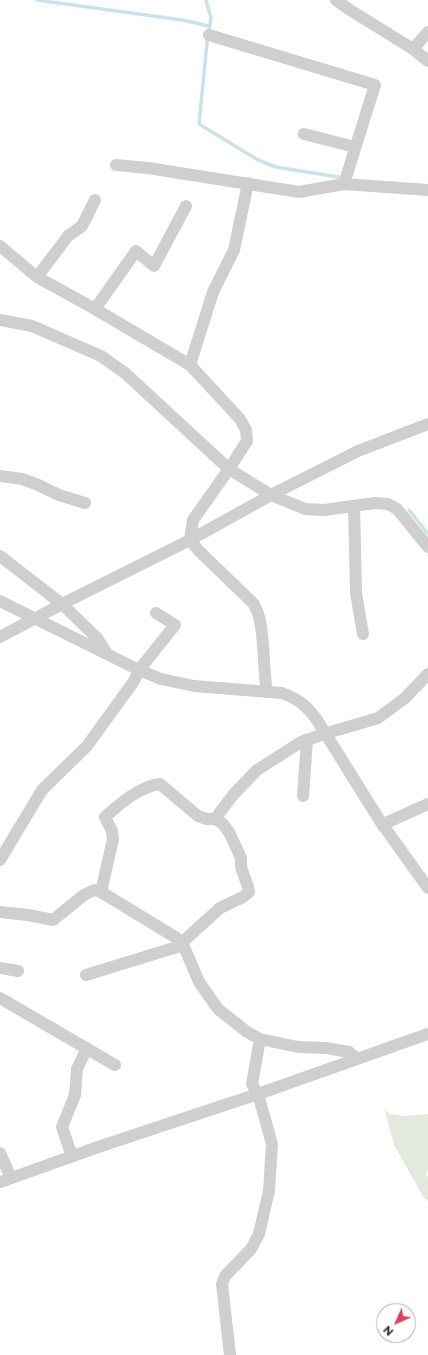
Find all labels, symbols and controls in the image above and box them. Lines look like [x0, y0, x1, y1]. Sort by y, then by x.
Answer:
north arrow [376, 1303, 416, 1343]
text: N [380, 1323, 396, 1339]

